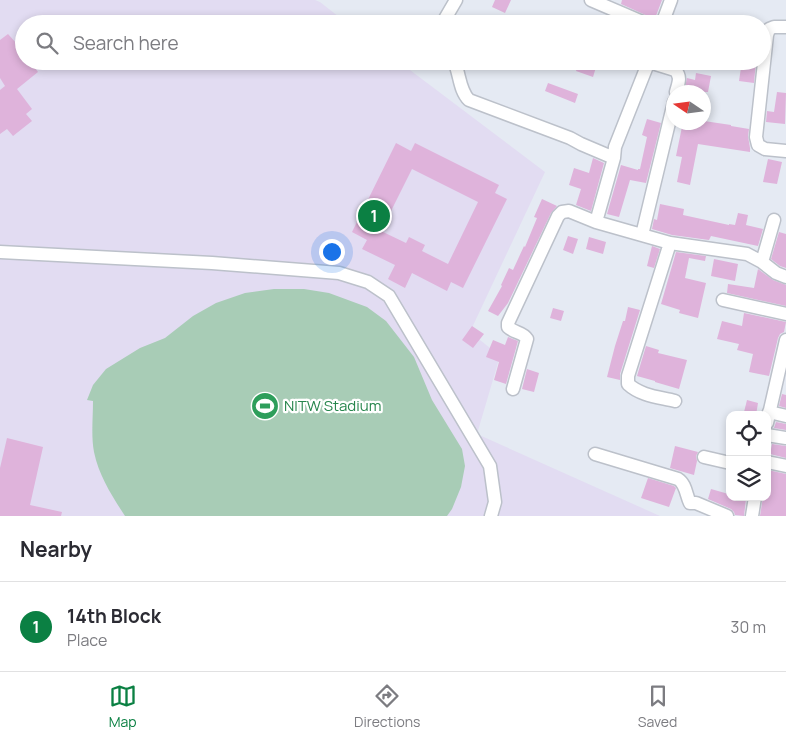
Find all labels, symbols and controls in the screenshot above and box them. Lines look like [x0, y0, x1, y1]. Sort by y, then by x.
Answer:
search box [15, 15, 771, 70]
icon: search [33, 29, 61, 57]
text: Search here [73, 30, 179, 56]
north arrow [666, 85, 711, 130]
pin: 1 [358, 197, 390, 235]
your location [319, 239, 345, 265]
sports icon: NITW Stadium [250, 391, 280, 421]
place label: NITW Stadium [284, 395, 381, 416]
map controls [726, 411, 771, 501]
button: locate [726, 411, 771, 456]
button: layers [726, 456, 771, 501]
text: Nearby [20, 535, 92, 563]
text: 14th Block [67, 603, 161, 629]
text: 1 [32, 616, 40, 638]
text: 30 m [731, 616, 766, 638]
text: Place [67, 629, 107, 651]
tab: Map [109, 682, 137, 731]
tab: Directions [354, 682, 420, 731]
tab: Saved [638, 682, 677, 731]

